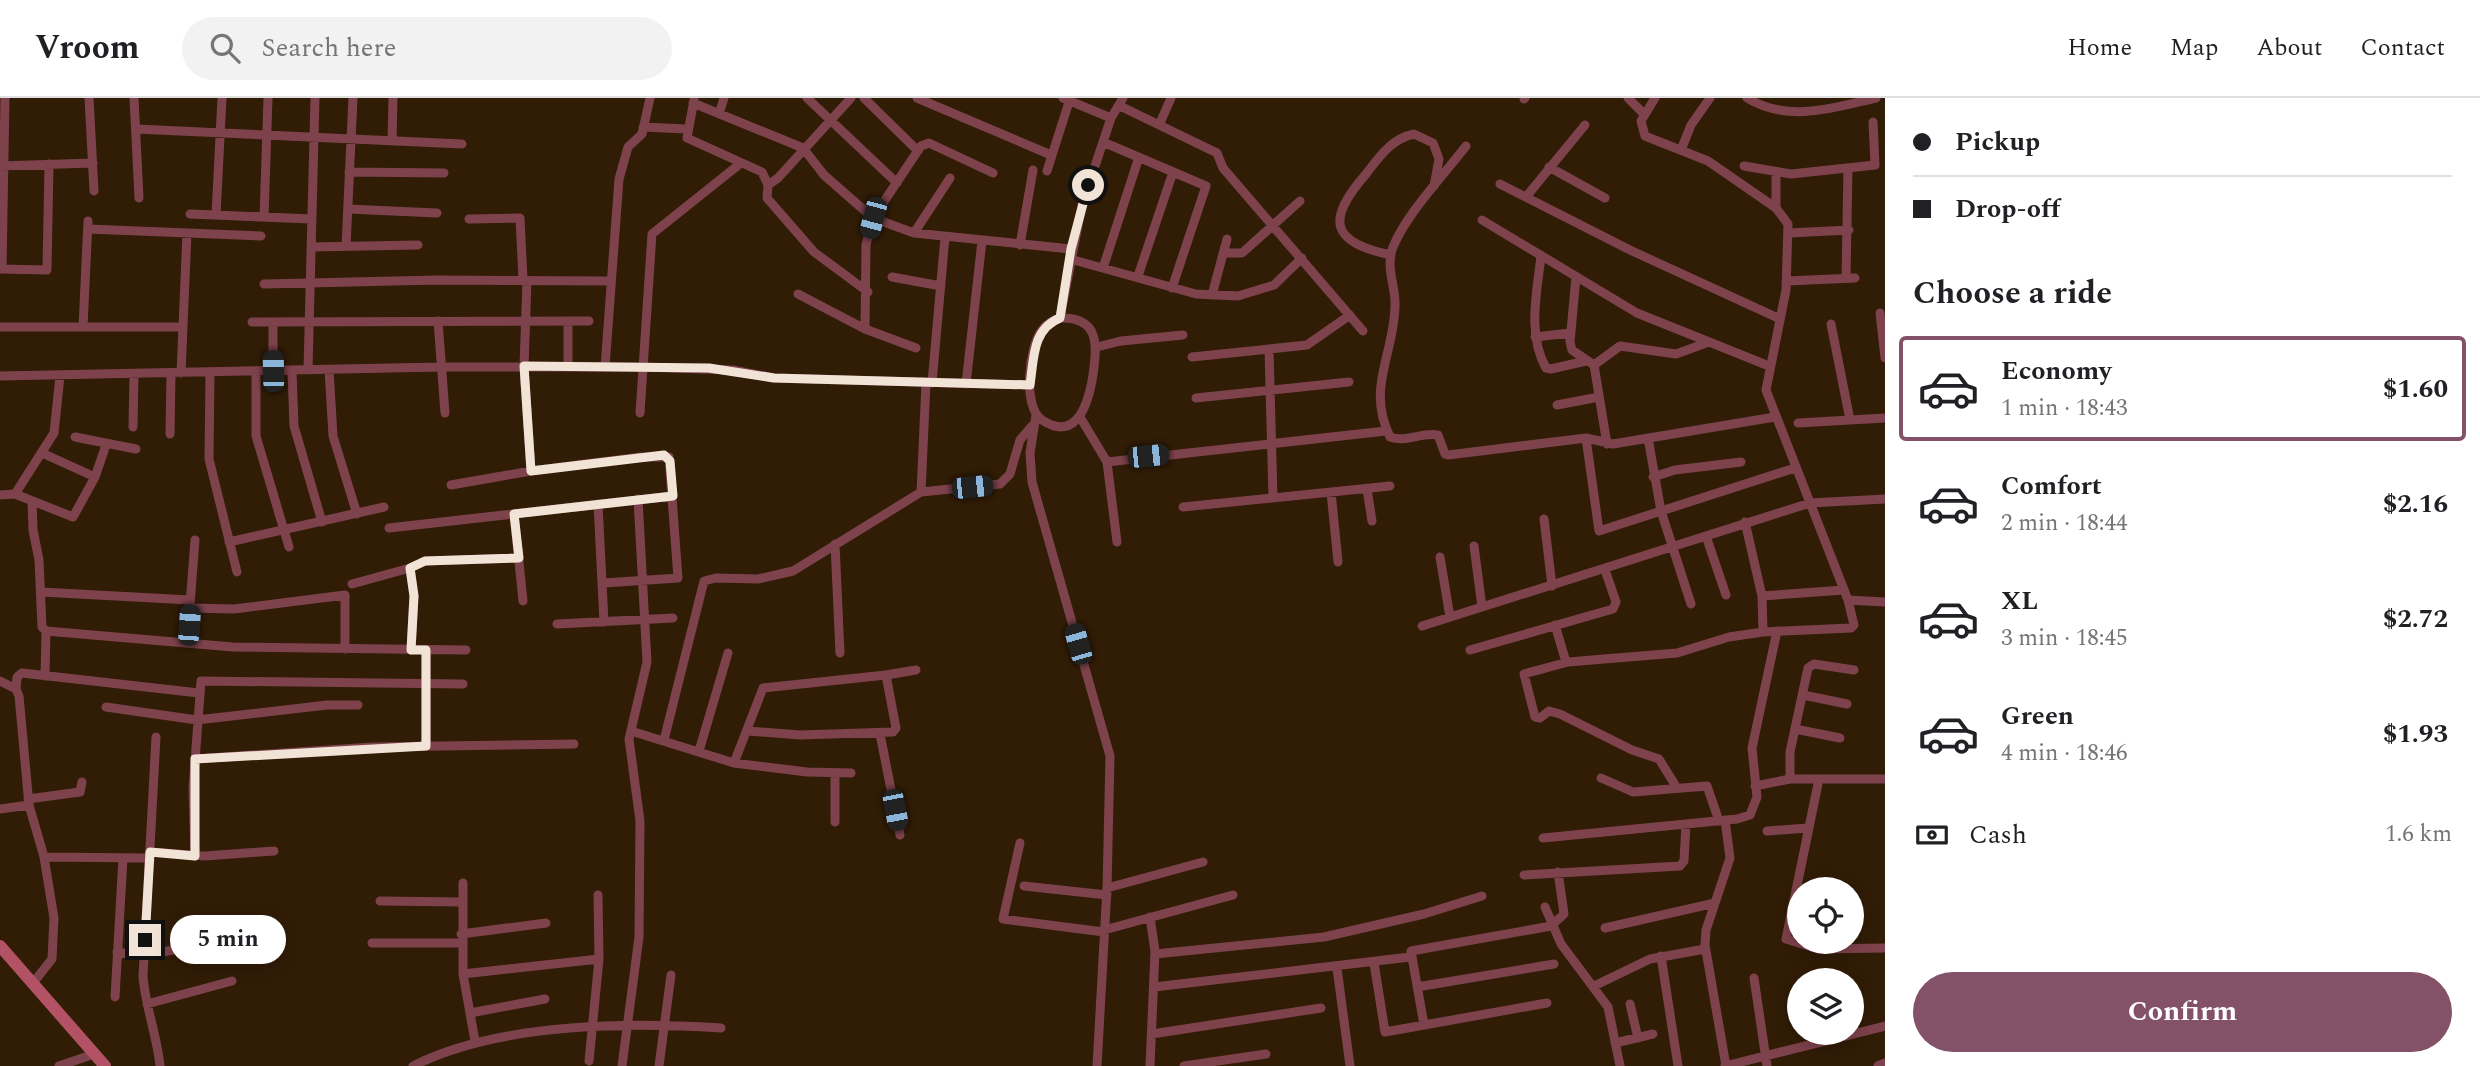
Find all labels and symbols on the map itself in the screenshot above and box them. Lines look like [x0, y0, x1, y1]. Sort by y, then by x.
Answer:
route start [1072, 169, 1104, 201]
car [858, 195, 889, 241]
car [263, 350, 284, 392]
car [1127, 443, 1170, 469]
car [951, 474, 994, 500]
car [178, 603, 201, 647]
car [1063, 621, 1094, 667]
car [881, 787, 910, 833]
callout: 5 min [170, 916, 285, 964]
route end [129, 924, 161, 956]

